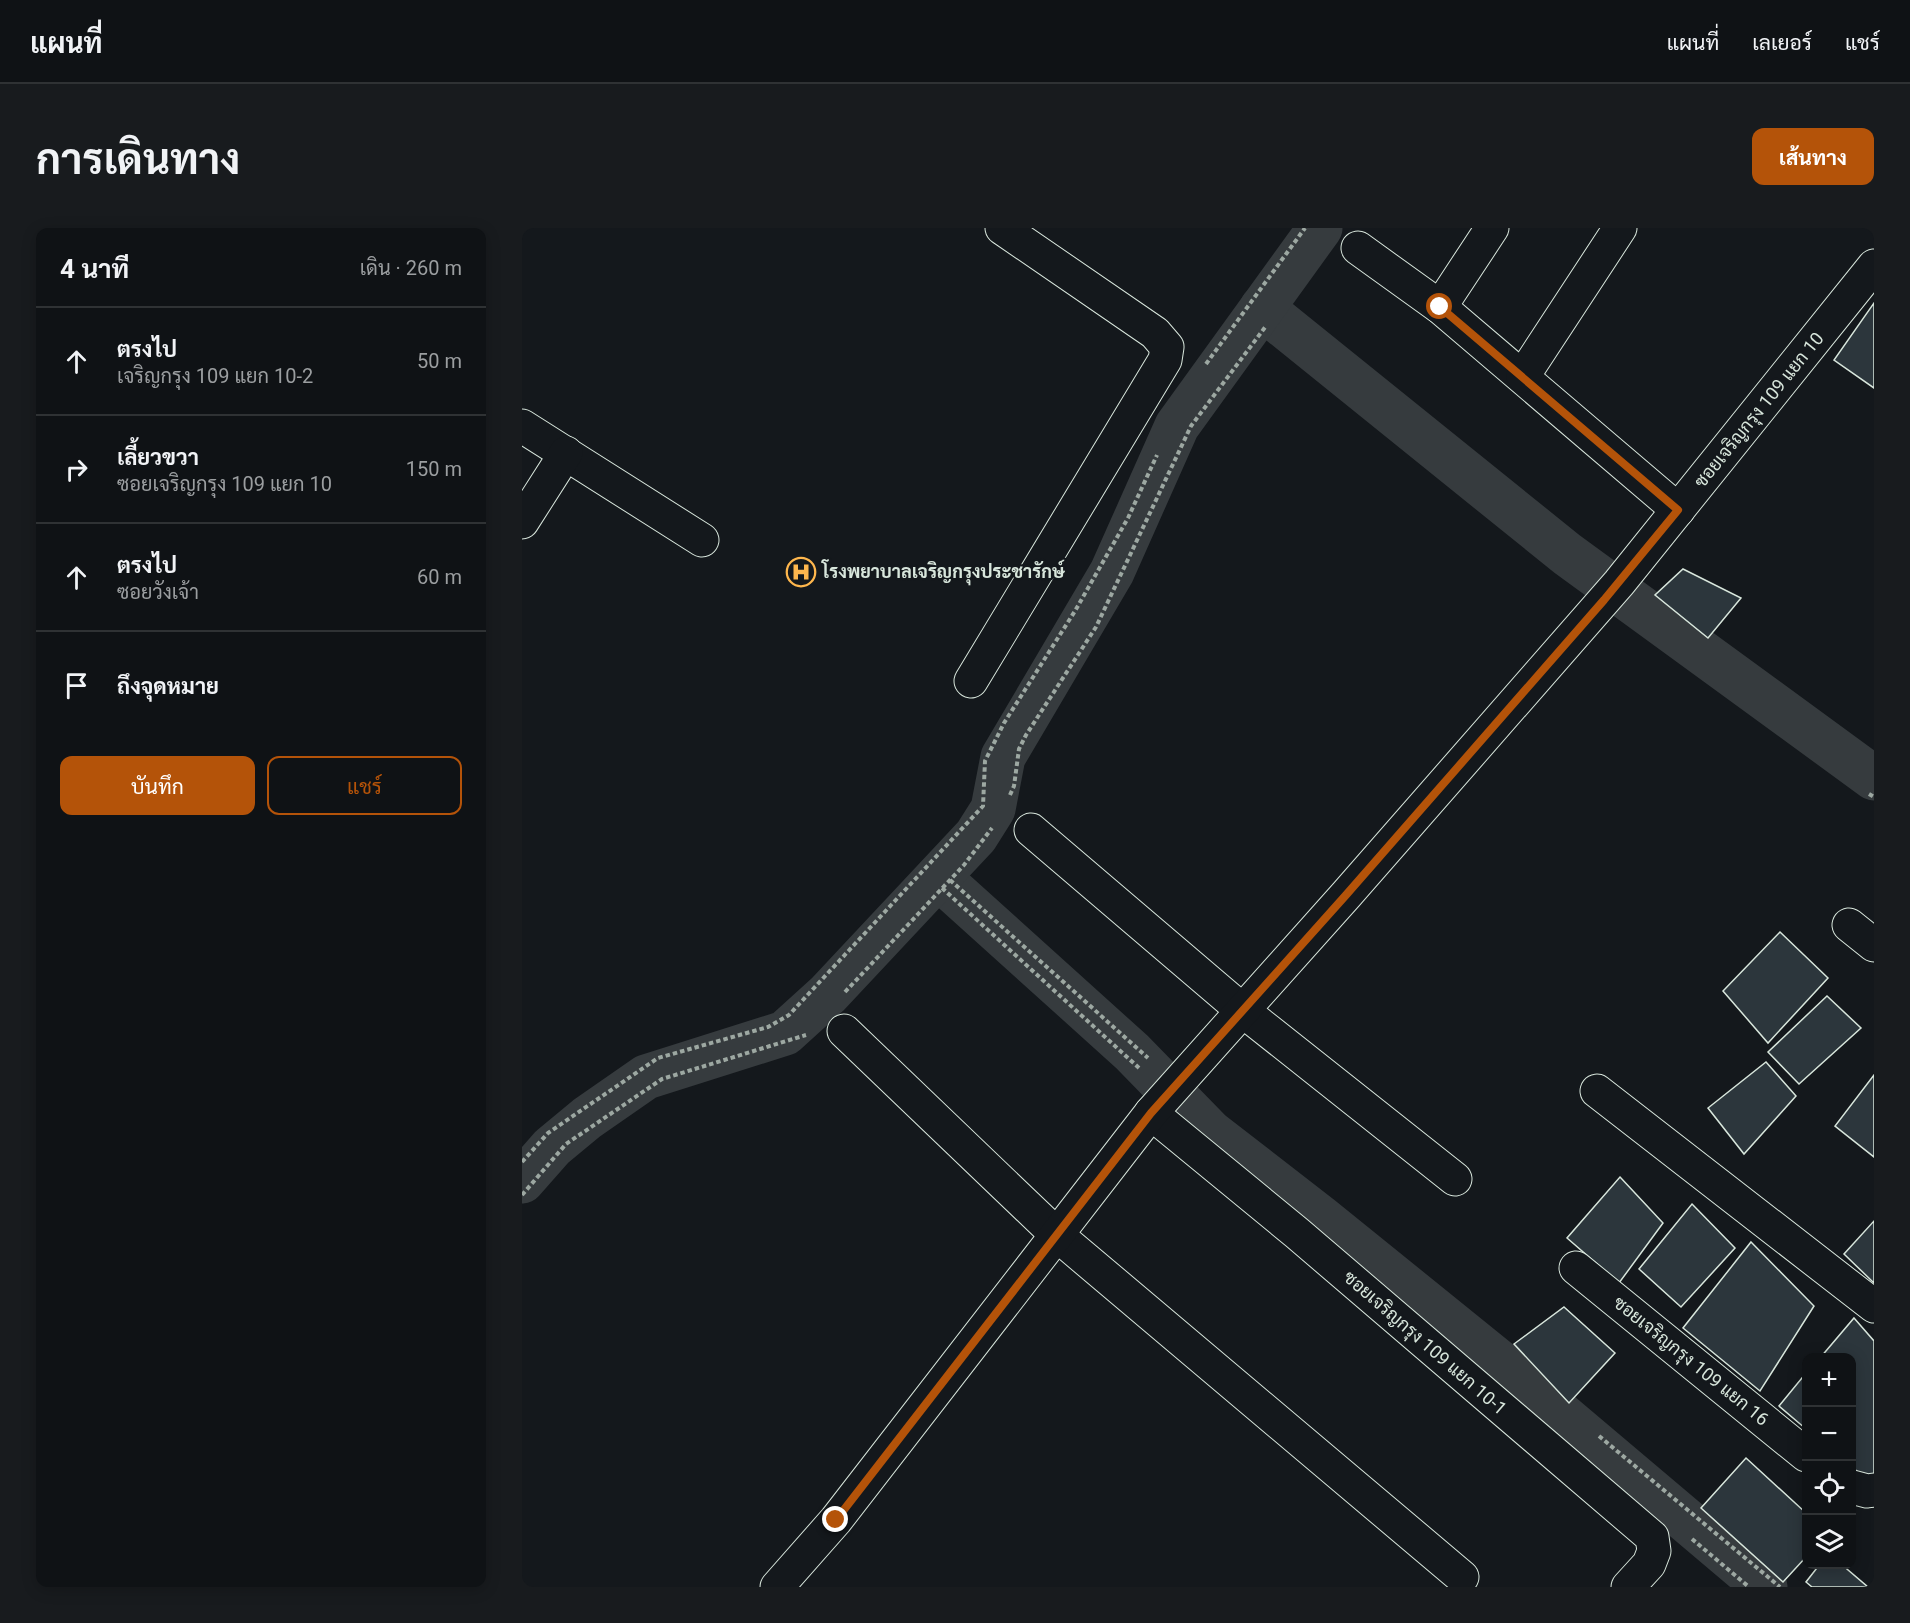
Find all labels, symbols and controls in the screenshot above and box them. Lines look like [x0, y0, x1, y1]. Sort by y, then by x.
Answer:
text: แผนที่ [30, 27, 103, 60]
text: แผนที่ [1667, 31, 1719, 55]
text: เลเยอร์ [1752, 31, 1812, 55]
text: แชร์ [1845, 31, 1880, 55]
button: เส้นทาง [1752, 128, 1874, 185]
text: การเดินทาง [36, 135, 240, 184]
text: 4 นาที [60, 254, 129, 284]
text: เดิน · 260 m [360, 256, 462, 280]
route start [1426, 293, 1452, 319]
street label: ซอยเจริญกรุง 109 แยก 10 [1690, 328, 1829, 493]
text: ตรงไป [117, 337, 177, 362]
icon: ahead [60, 345, 93, 378]
text: 50 m [417, 349, 462, 373]
text: เจริญกรุง 109 แยก 10-2 [117, 364, 313, 388]
text: เลี้ยวขวา [117, 445, 199, 470]
icon: right [60, 453, 93, 486]
text: 150 m [406, 457, 462, 481]
text: ซอยเจริญกรุง 109 แยก 10 [117, 472, 332, 496]
text: ตรงไป [117, 553, 177, 578]
hospital icon: โรงพยาบาลเจริญกรุงประชารักษ์ [785, 556, 817, 588]
place label: โรงพยาบาลเจริญกรุงประชารักษ์ [821, 559, 1066, 586]
icon: ahead [60, 561, 93, 594]
text: 60 m [417, 565, 462, 589]
text: ซอยวังเจ้า [117, 580, 199, 604]
icon: arrive [60, 669, 93, 702]
text: ถึงจุดหมาย [117, 674, 219, 699]
button: บันทึก [60, 756, 255, 815]
button: แชร์ [267, 756, 462, 815]
street label: ซอยเจริญกรุง 109 แยก 10-1 [1338, 1266, 1511, 1420]
street label: ซอยเจริญกรุง 109 แยก 16 [1608, 1292, 1773, 1431]
map controls [1802, 1353, 1856, 1569]
button: + [1802, 1353, 1856, 1407]
button: − [1802, 1407, 1856, 1461]
button: locate [1802, 1461, 1856, 1515]
route end [822, 1506, 848, 1532]
button: layers [1802, 1515, 1856, 1569]

